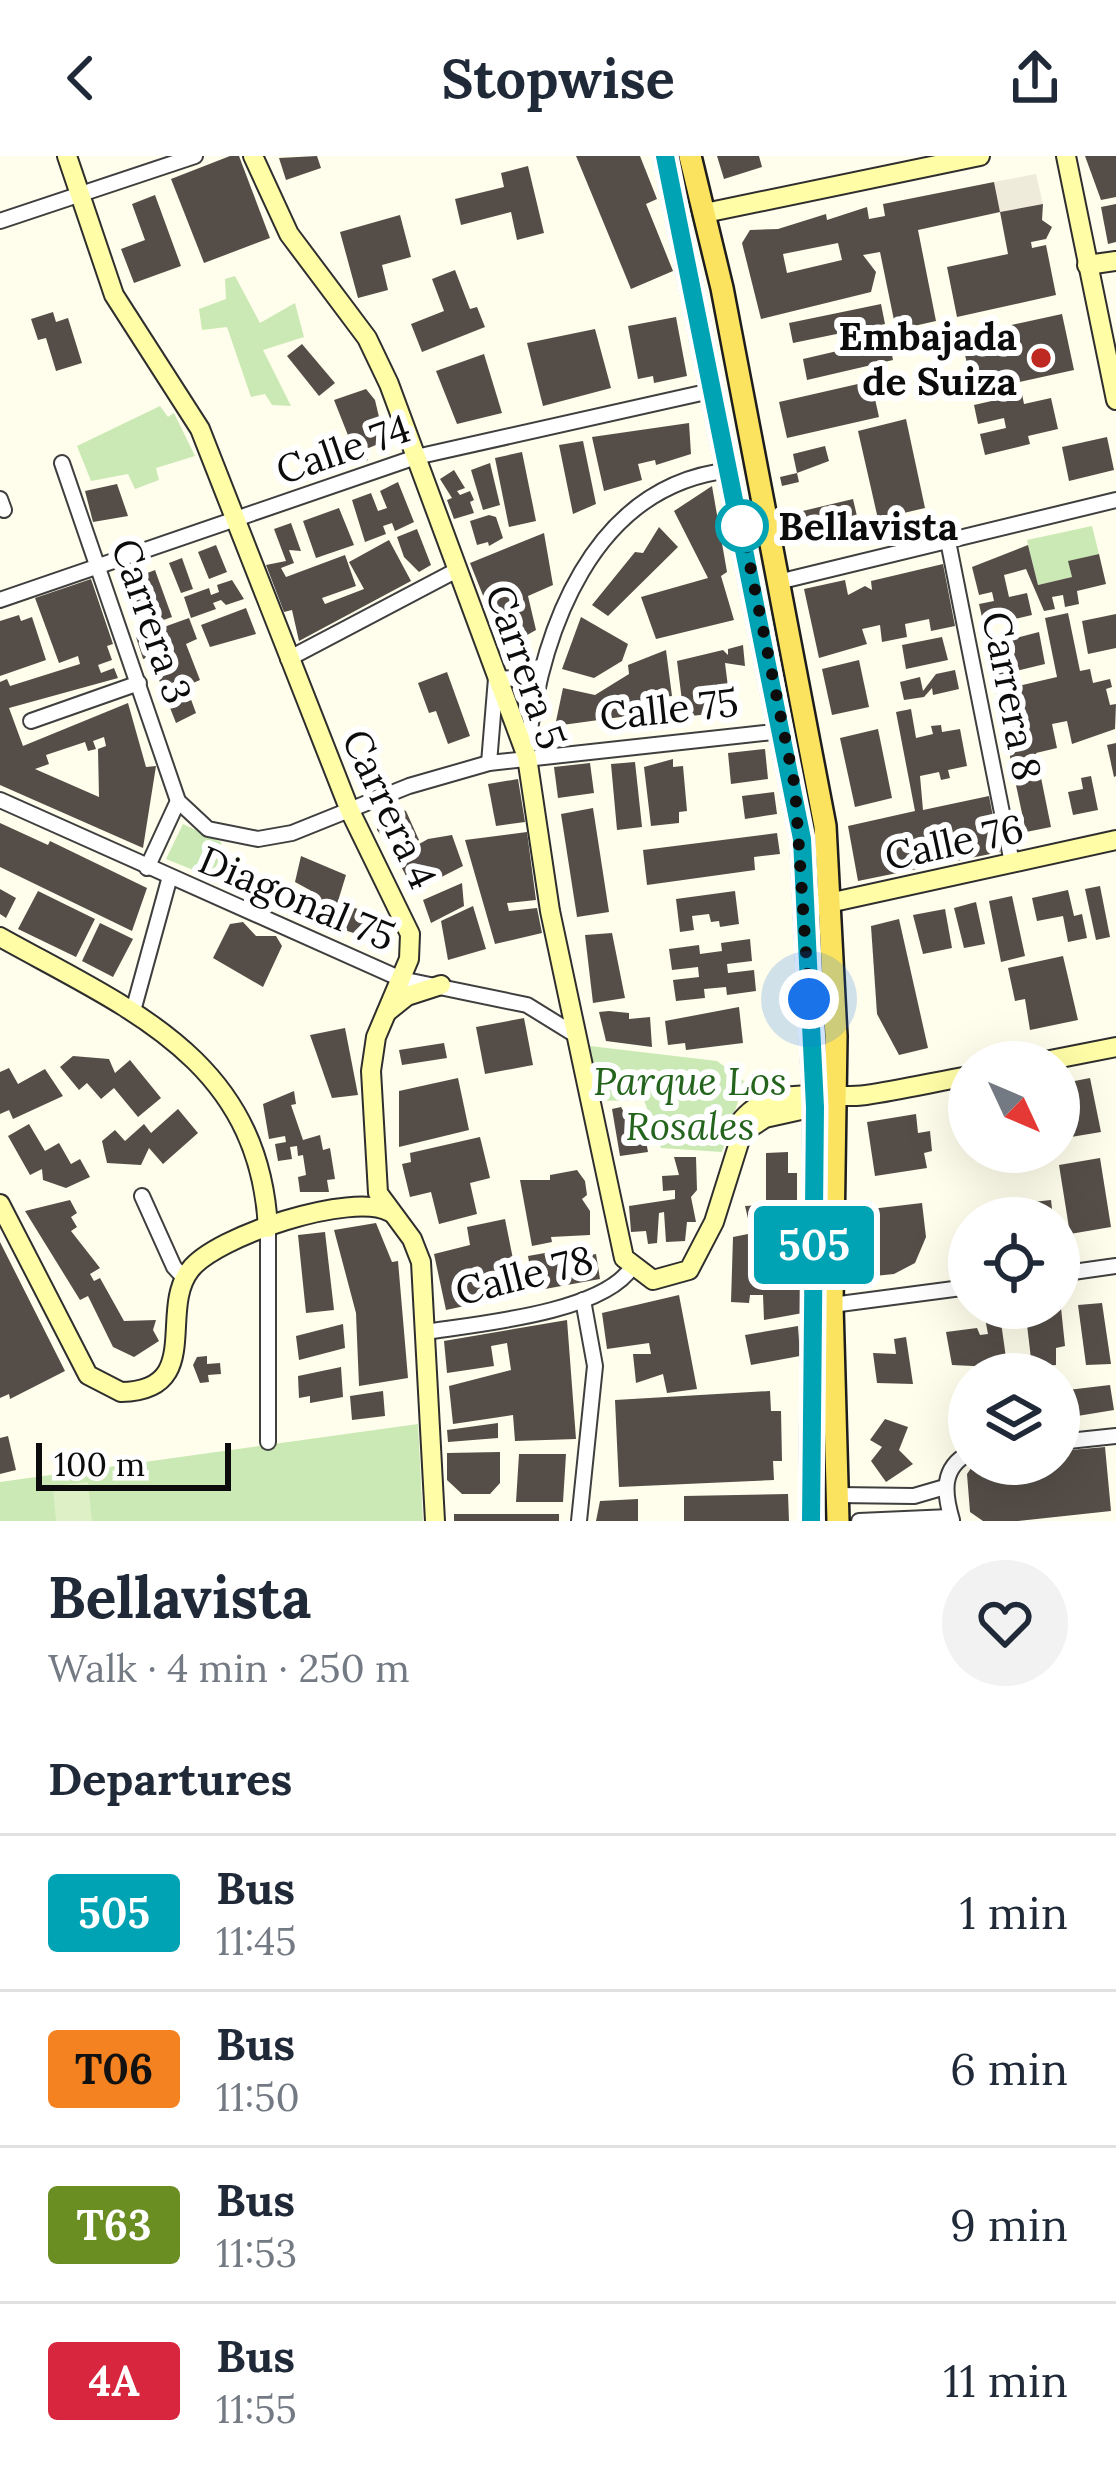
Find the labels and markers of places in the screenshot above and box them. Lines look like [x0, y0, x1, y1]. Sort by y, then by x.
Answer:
place label: Embajada de Suiza [838, 311, 1017, 406]
marker: Embajada de Suiza [1028, 345, 1054, 371]
marker: Bellavista [717, 501, 767, 551]
place label: Bellavista [778, 501, 958, 551]

